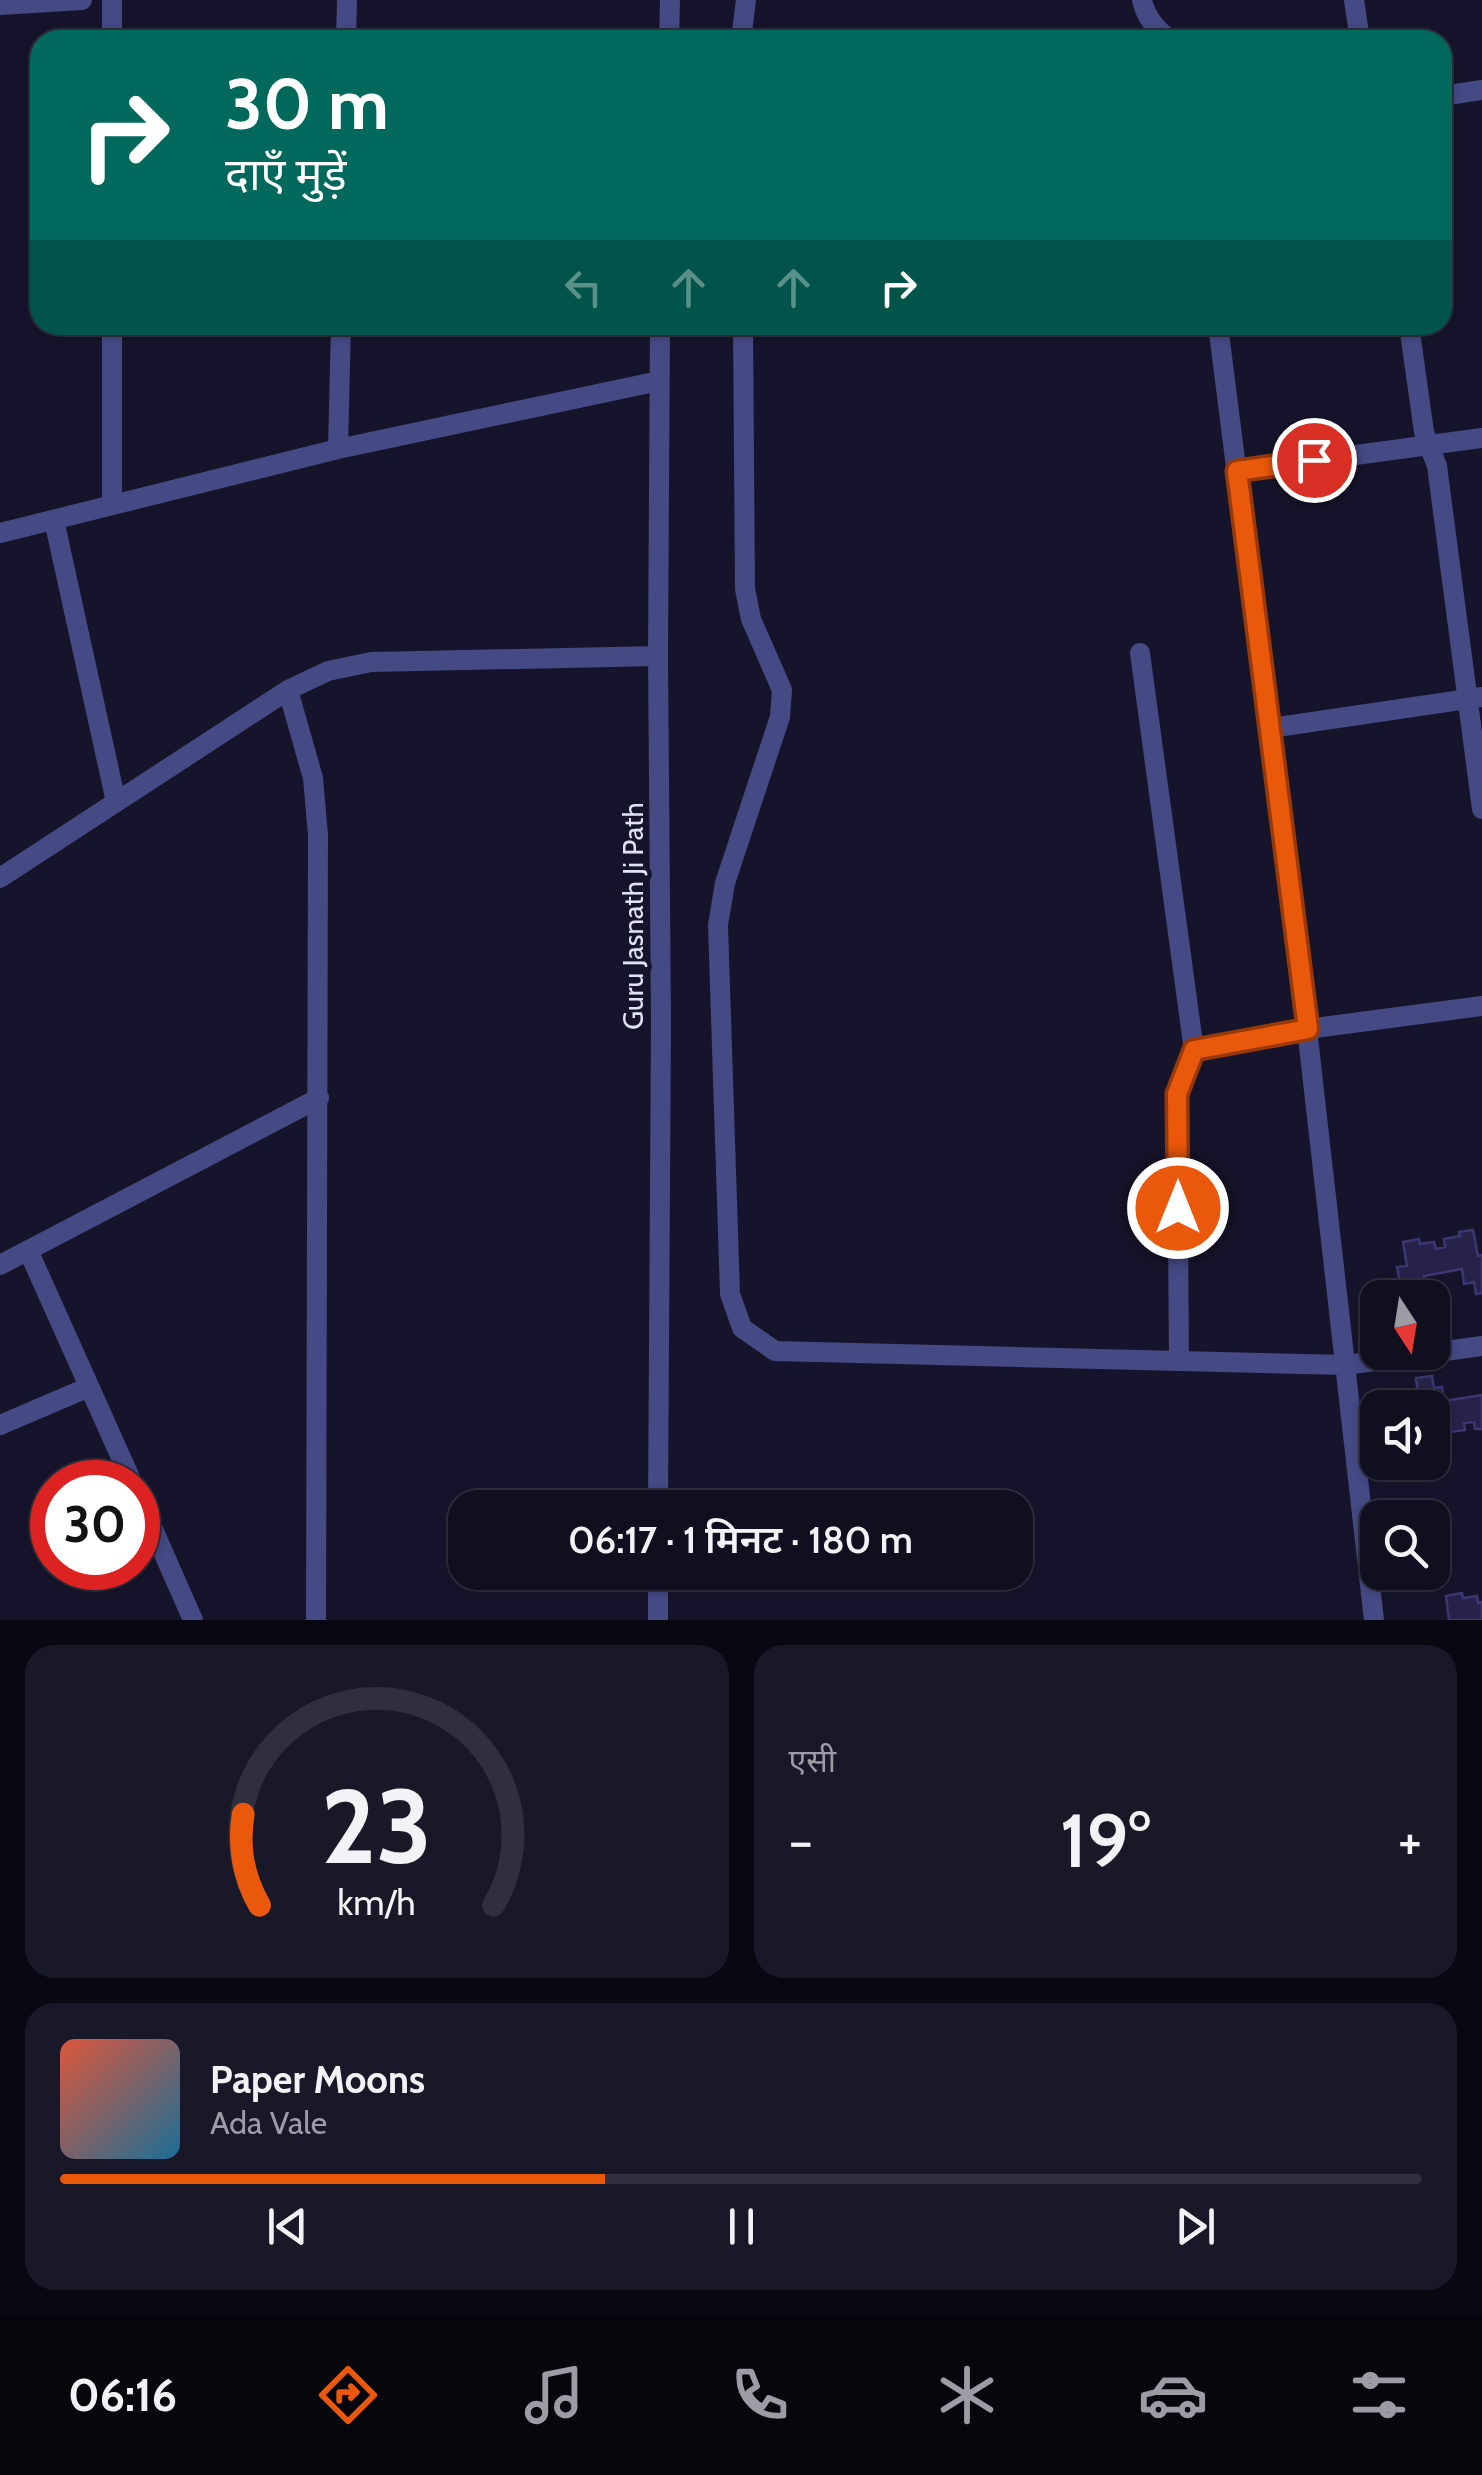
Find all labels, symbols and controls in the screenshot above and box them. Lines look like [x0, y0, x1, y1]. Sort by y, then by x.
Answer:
text: 30 m [225, 61, 389, 147]
icon: right [60, 70, 190, 200]
text: दाएँ मुड़ें [225, 147, 347, 201]
icon: left [556, 260, 611, 315]
icon: ahead [661, 260, 716, 315]
icon: ahead [766, 260, 821, 315]
icon: right [871, 260, 926, 315]
pin [1272, 418, 1357, 503]
icon: arrive [1287, 433, 1342, 488]
street label: Guru Jasnath Ji Path [616, 802, 650, 1030]
position arrow [1126, 1156, 1230, 1260]
north arrow [1360, 1280, 1450, 1370]
map controls [1360, 1280, 1450, 1590]
button: sound [1360, 1390, 1450, 1480]
speed limit sign: 30 [30, 1460, 160, 1590]
button: search [1360, 1500, 1450, 1590]
text: 06:17 · 1 मिनट · 180 m [568, 1516, 913, 1563]
text: एसी [789, 1741, 836, 1780]
text: 23 [321, 1763, 432, 1889]
text: 19° [1060, 1795, 1151, 1886]
text: − [789, 1807, 813, 1874]
text: + [1398, 1807, 1422, 1874]
text: km/h [338, 1881, 416, 1924]
text: Paper Moons [210, 2056, 425, 2103]
text: Ada Vale [210, 2103, 327, 2142]
icon: previous [260, 2199, 315, 2254]
icon: pause [714, 2199, 769, 2254]
icon: next [1168, 2199, 1223, 2254]
icon: directions [313, 2360, 383, 2430]
icon: music [519, 2360, 589, 2430]
icon: phone [725, 2360, 795, 2430]
icon: climate [932, 2360, 1002, 2430]
icon: car [1138, 2360, 1208, 2430]
icon: filters [1344, 2360, 1414, 2430]
text: 06:16 [68, 2368, 177, 2422]

